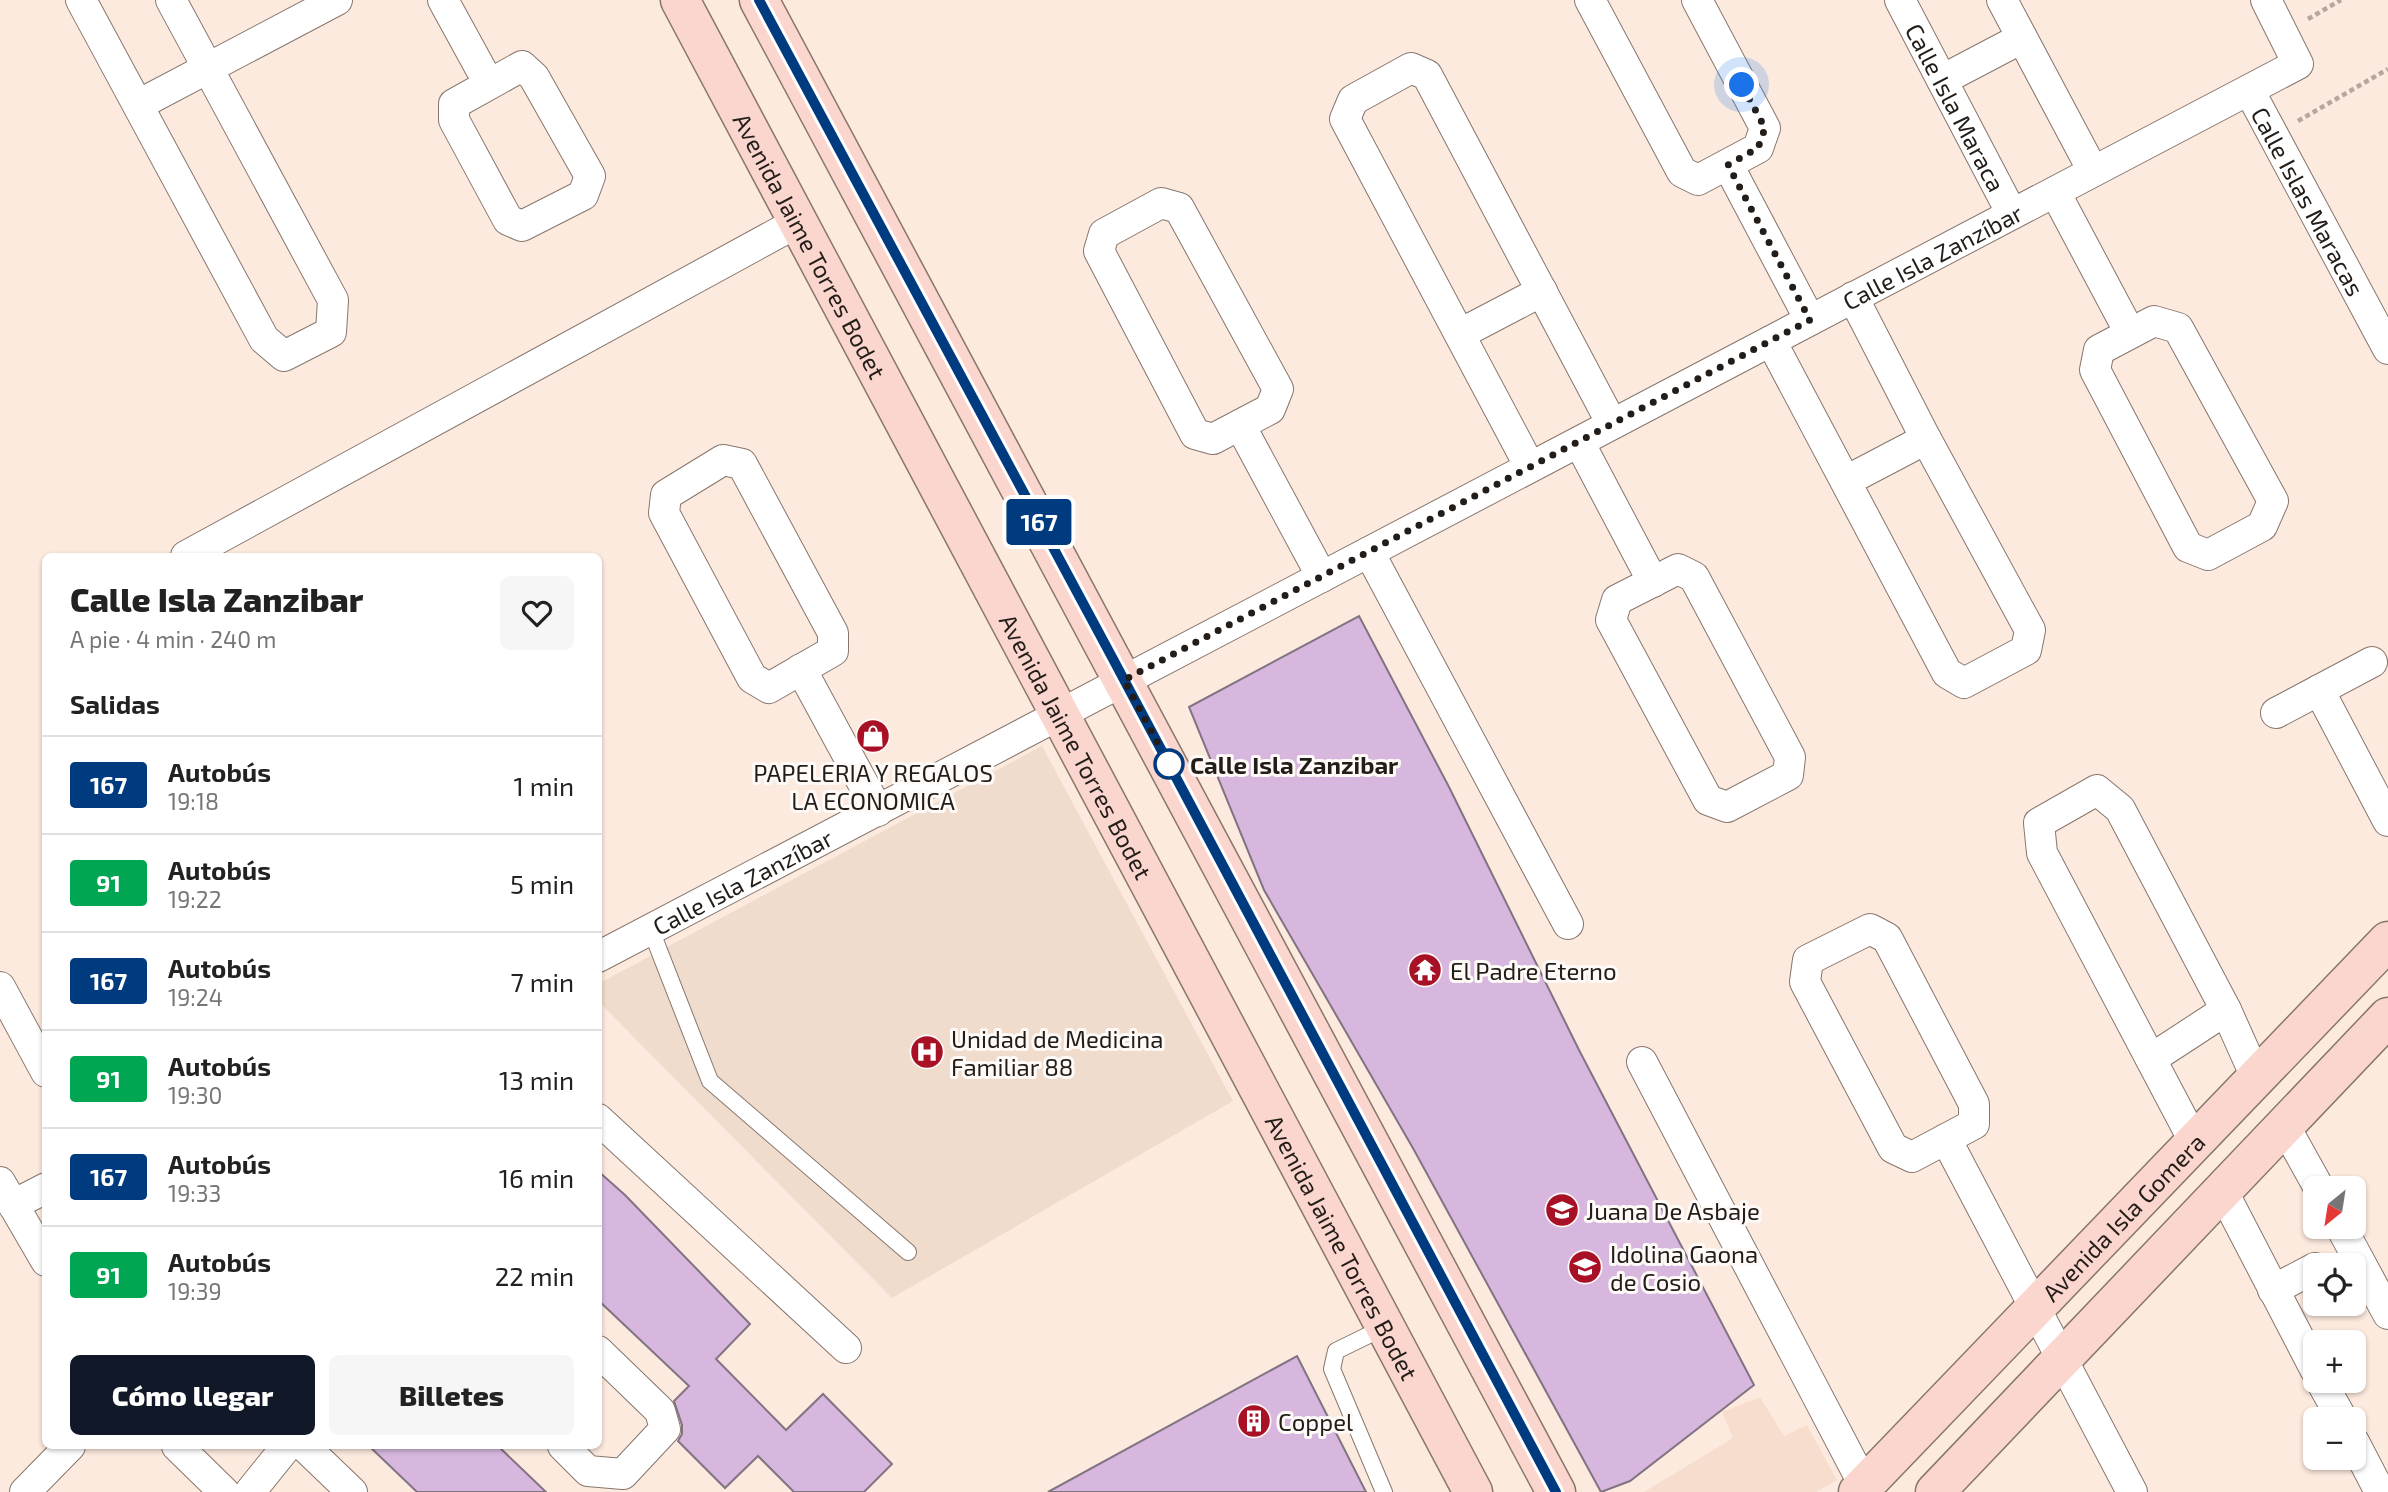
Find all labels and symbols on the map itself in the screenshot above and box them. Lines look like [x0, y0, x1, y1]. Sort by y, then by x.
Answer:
street label: Calle Isla Maraca [1900, 18, 2012, 196]
your location [1724, 67, 1759, 102]
street label: Calle Islas Maracas [2246, 102, 2371, 300]
street label: Avenida Jaime Torres Bodet [728, 108, 893, 383]
street label: Calle Isla Zanzíbar [1837, 197, 2027, 315]
line badge: 167 [999, 499, 1079, 545]
street label: Avenida Jaime Torres Bodet [994, 609, 1159, 884]
shop icon: PAPELERIA Y REGALOS LA ECONOMICA [854, 717, 892, 755]
marker: Calle Isla Zanzibar [1154, 749, 1184, 779]
place label: Calle Isla Zanzibar [1190, 750, 1399, 779]
place label: PAPELERIA Y REGALOS LA ECONOMICA [753, 758, 993, 815]
street label: Calle Isla Zanzíbar [647, 822, 837, 940]
temple icon: El Padre Eterno [1406, 951, 1444, 989]
place label: El Padre Eterno [1450, 956, 1617, 985]
place label: Unidad de Medicina Familiar 88 [951, 1024, 1163, 1081]
hospital icon: Unidad de Medicina Familiar 88 [908, 1033, 946, 1071]
street label: Avenida Jaime Torres Bodet [1260, 1109, 1425, 1384]
street label: Avenida Isla Gomera [2035, 1127, 2210, 1307]
north arrow [2303, 1176, 2366, 1239]
school or university icon: Juana De Asbaje [1543, 1191, 1581, 1229]
place label: Juana De Asbaje [1586, 1196, 1760, 1225]
place label: Idolina Gaona de Cosio [1610, 1239, 1758, 1296]
school or university icon: Idolina Gaona de Cosio [1566, 1248, 1604, 1286]
building icon: Coppel [1235, 1402, 1273, 1440]
place label: Coppel [1278, 1407, 1353, 1436]

